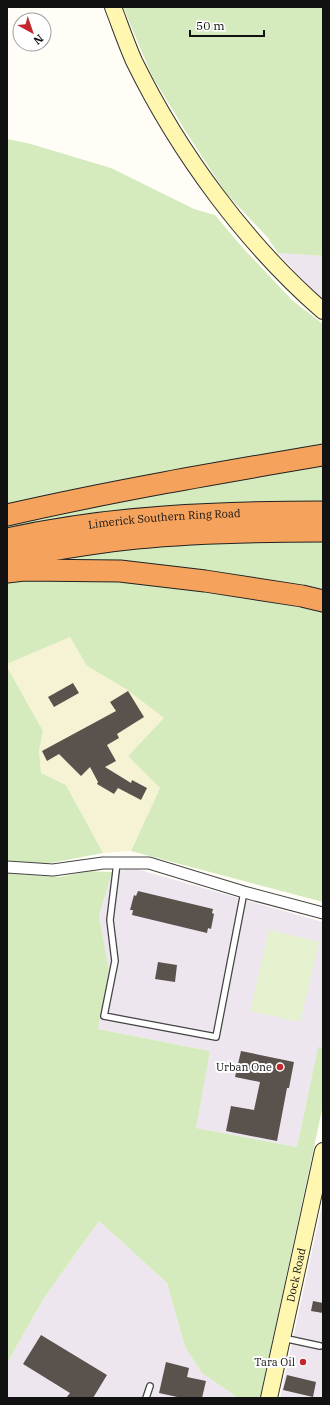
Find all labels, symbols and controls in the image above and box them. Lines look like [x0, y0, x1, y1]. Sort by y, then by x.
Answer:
north arrow [12, 12, 52, 52]
scale bar [190, 12, 264, 38]
text: 50 m [196, 18, 225, 33]
text: N [30, 32, 46, 48]
street label: Limerick Southern Ring Road [87, 506, 241, 532]
place label: Urban One [216, 1060, 272, 1074]
marker: Urban One [275, 1062, 285, 1072]
street label: Dock Road [283, 1246, 309, 1303]
place label: Tara Oil [254, 1355, 295, 1369]
marker: Tara Oil [298, 1357, 308, 1367]

